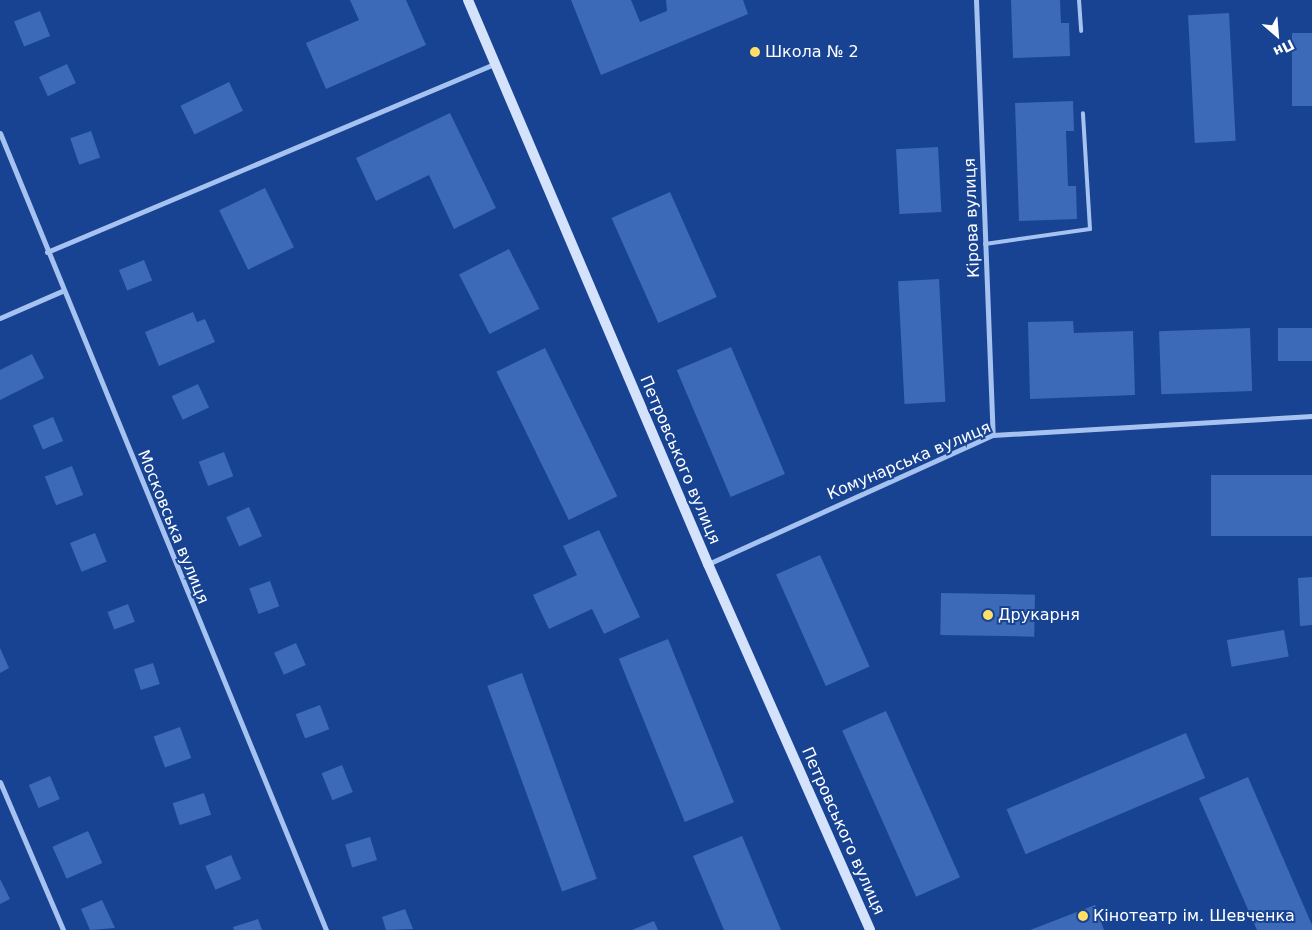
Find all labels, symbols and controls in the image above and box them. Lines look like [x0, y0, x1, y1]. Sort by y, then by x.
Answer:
north arrow [1252, 10, 1302, 60]
text: Пн [1271, 36, 1297, 60]
place label: Школа № 2 [765, 42, 859, 62]
marker: Школа № 2 [749, 46, 761, 58]
street label: Кірова вулиця [960, 158, 984, 278]
street label: Петровського вулиця [636, 373, 724, 547]
street label: Комунарська вулиця [824, 418, 994, 504]
street label: Московська вулиця [133, 447, 213, 607]
place label: Друкарня [998, 605, 1080, 625]
marker: Друкарня [982, 609, 994, 621]
street label: Петровського вулиця [797, 744, 889, 918]
place label: Кінотеатр ім. Шевченка [1093, 906, 1295, 926]
marker: Кінотеатр ім. Шевченка [1077, 910, 1089, 922]

